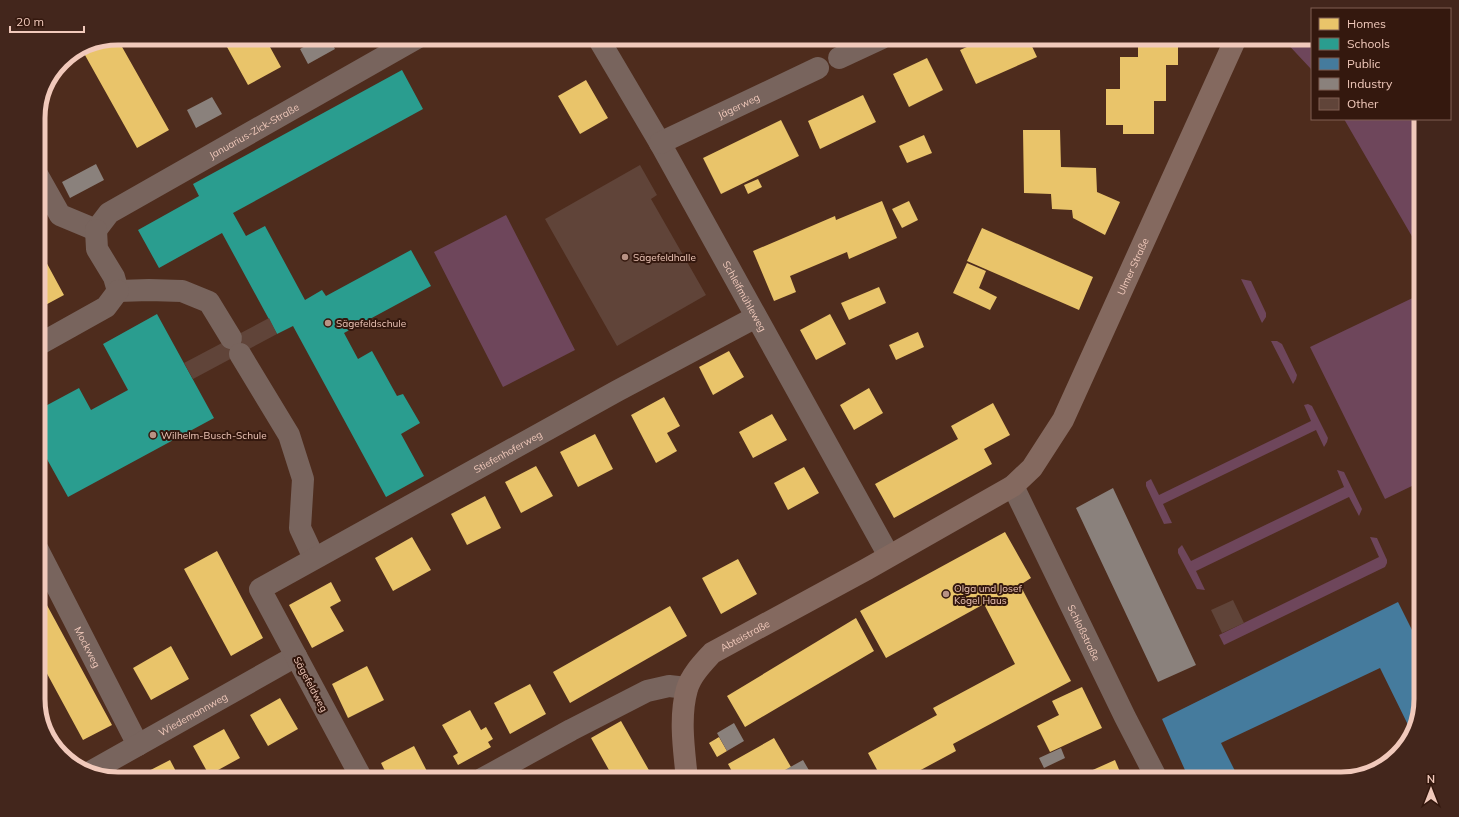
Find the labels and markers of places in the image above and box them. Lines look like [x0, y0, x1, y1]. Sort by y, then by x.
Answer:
place label: Sägefeldhalle [633, 251, 696, 264]
marker: Sägefeldhalle [620, 252, 630, 262]
place label: Sägefeldschule [336, 317, 406, 330]
marker: Sägefeldschule [323, 318, 333, 328]
place label: Wilhelm-Busch-Schule [161, 429, 267, 442]
marker: Wilhelm-Busch-Schule [148, 430, 158, 440]
place label: Olga und Josef Kögel Haus [954, 582, 1022, 607]
marker: Olga und Josef Kögel Haus [941, 589, 951, 599]

